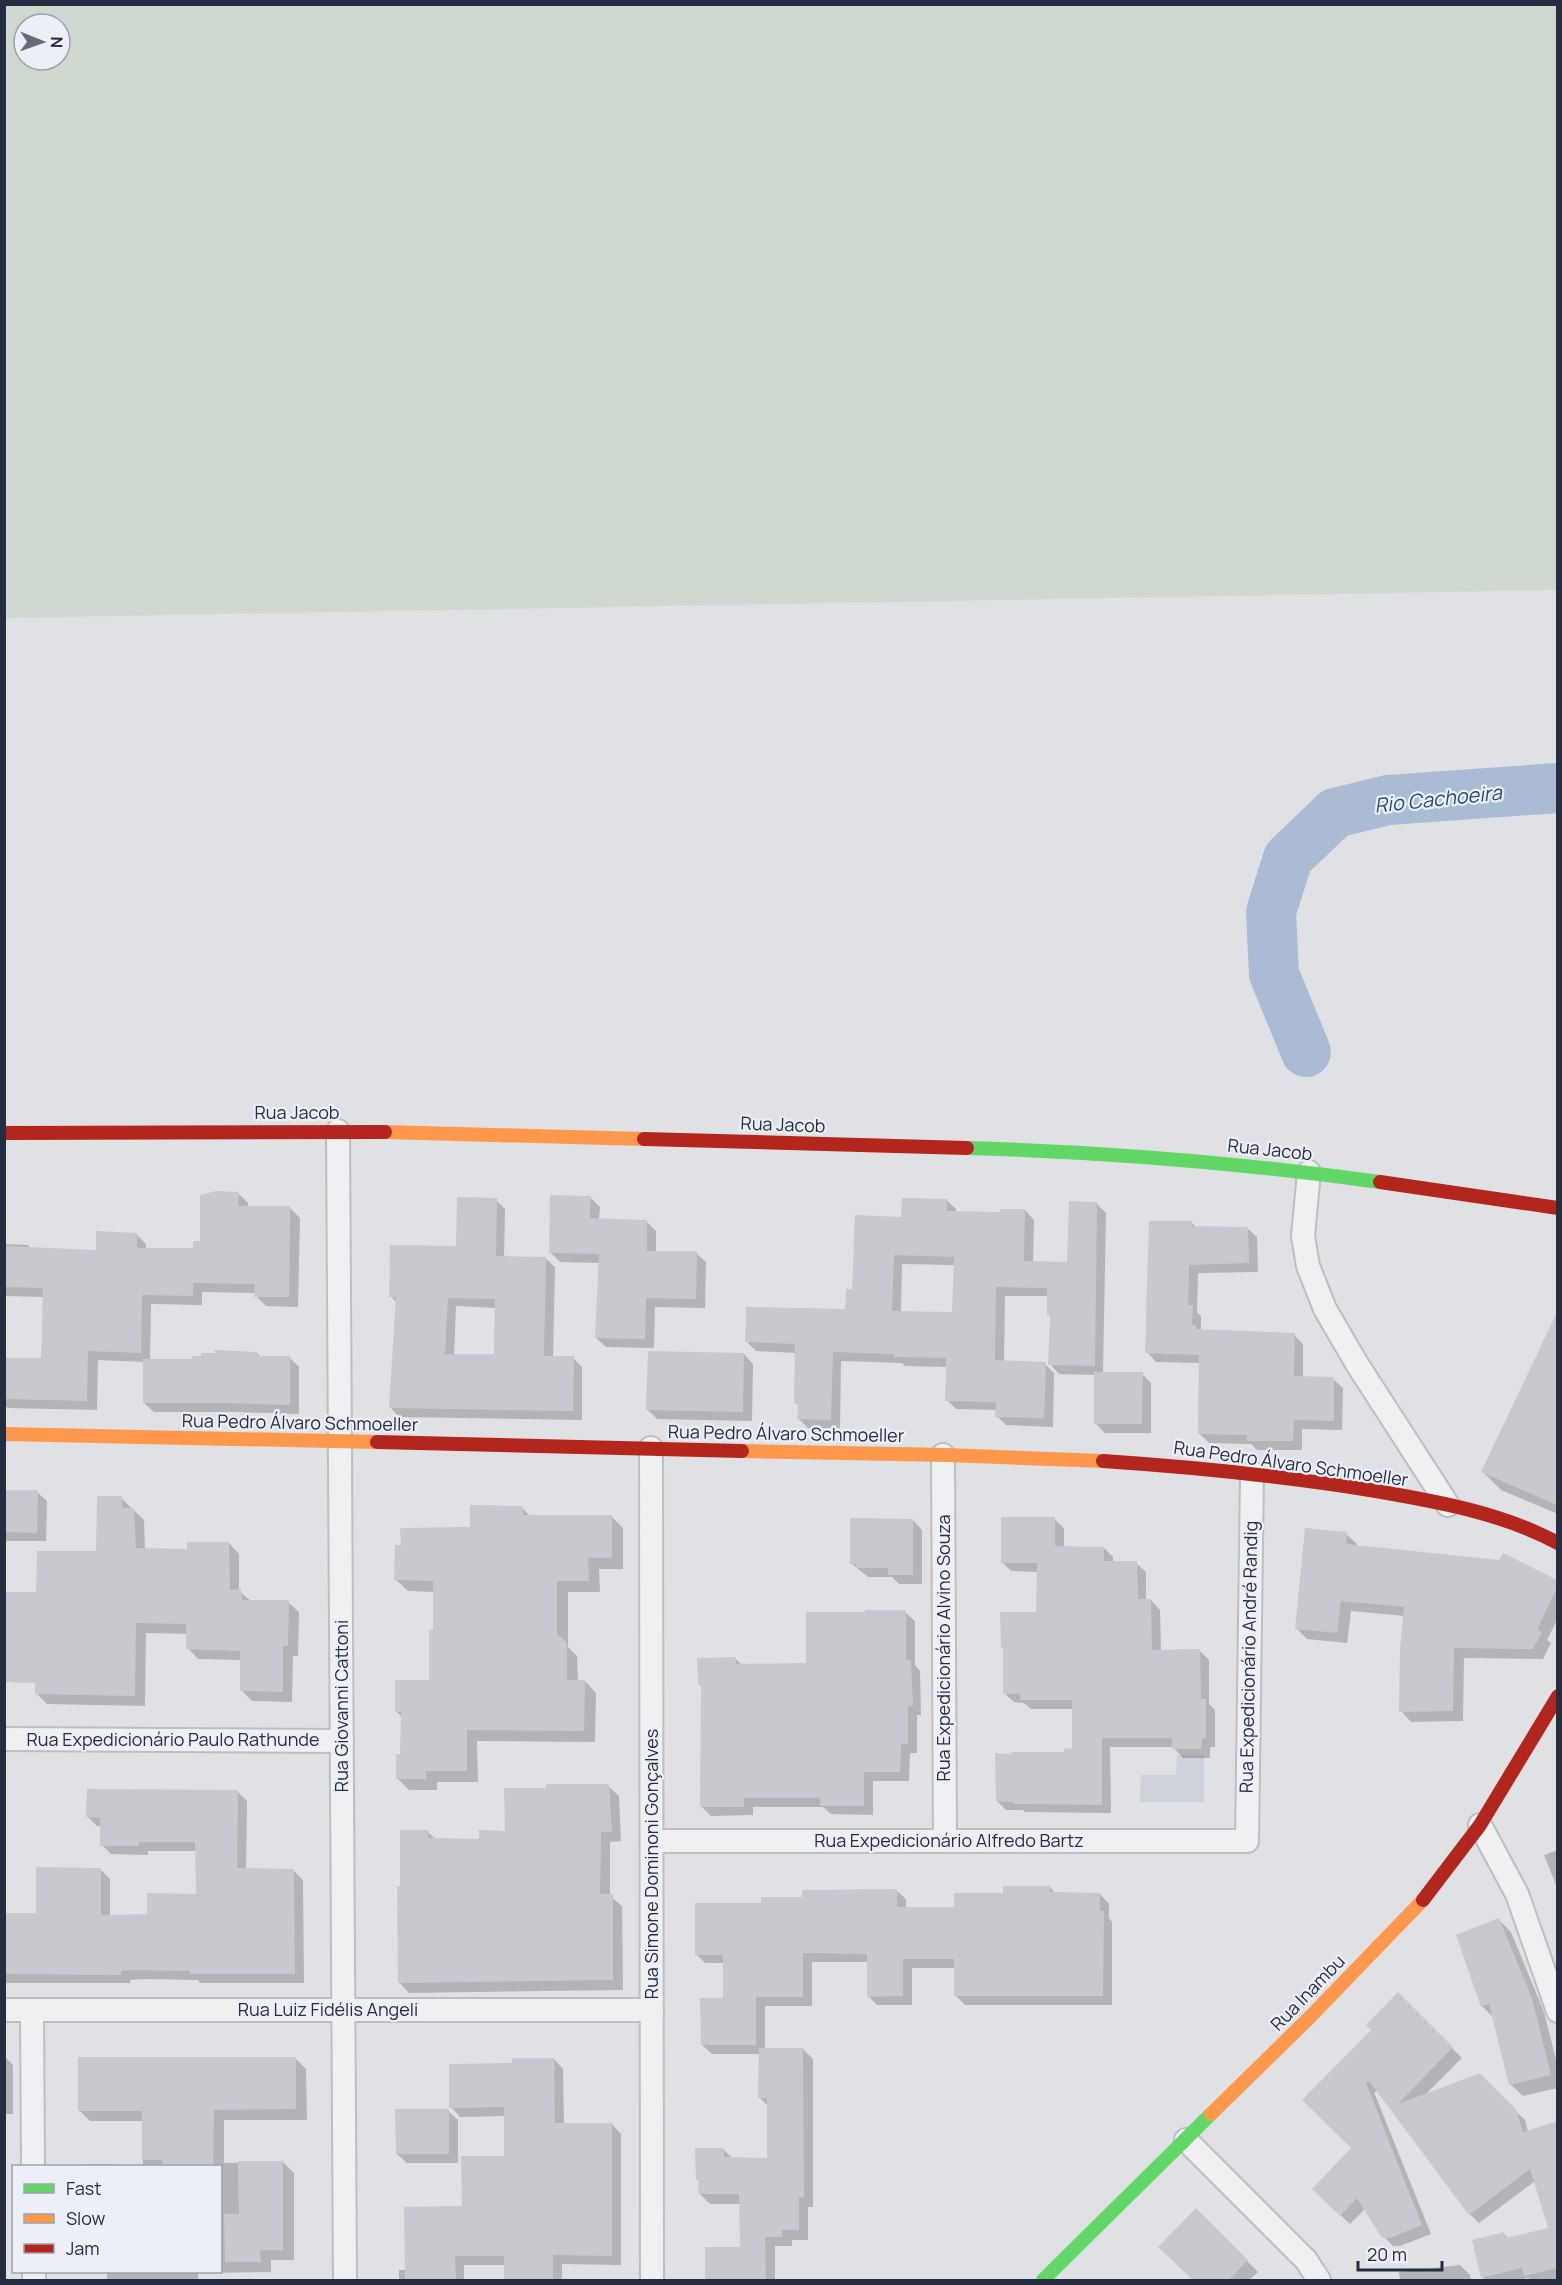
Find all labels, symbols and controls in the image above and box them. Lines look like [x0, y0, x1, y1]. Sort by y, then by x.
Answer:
north arrow [12, 12, 72, 72]
text: N [46, 36, 68, 48]
water label: Rio Cachoeira [1373, 778, 1504, 819]
street label: Rua Jacob [255, 1100, 339, 1124]
street label: Rua Jacob [740, 1111, 826, 1137]
street label: Rua Jacob [1227, 1133, 1314, 1165]
street label: Rua Pedro Álvaro Schmoeller [182, 1408, 419, 1436]
street label: Rua Pedro Álvaro Schmoeller [668, 1419, 905, 1447]
street label: Rua Pedro Álvaro Schmoeller [1172, 1435, 1410, 1491]
street label: Rua Expedicionário Alvino Souza [931, 1515, 955, 1781]
street label: Rua Expedicionário André Randig [1234, 1521, 1262, 1793]
street label: Rua Giovanni Cattoni [329, 1620, 353, 1792]
street label: Rua Expedicionário Paulo Rathunde [27, 1727, 319, 1751]
street label: Rua Simone Dominoni Gonçalves [639, 1729, 663, 1999]
street label: Rua Expedicionário Alfredo Bartz [814, 1828, 1084, 1852]
street label: Rua Inambu [1265, 1949, 1350, 2036]
street label: Rua Luiz Fidélis Angeli [238, 1997, 418, 2021]
legend [12, 2165, 222, 2273]
text: Fast [66, 2176, 101, 2200]
text: Slow [66, 2206, 106, 2230]
scale bar [1358, 2234, 1442, 2272]
text: Jam [66, 2236, 100, 2260]
text: 20 m [1367, 2242, 1407, 2266]

